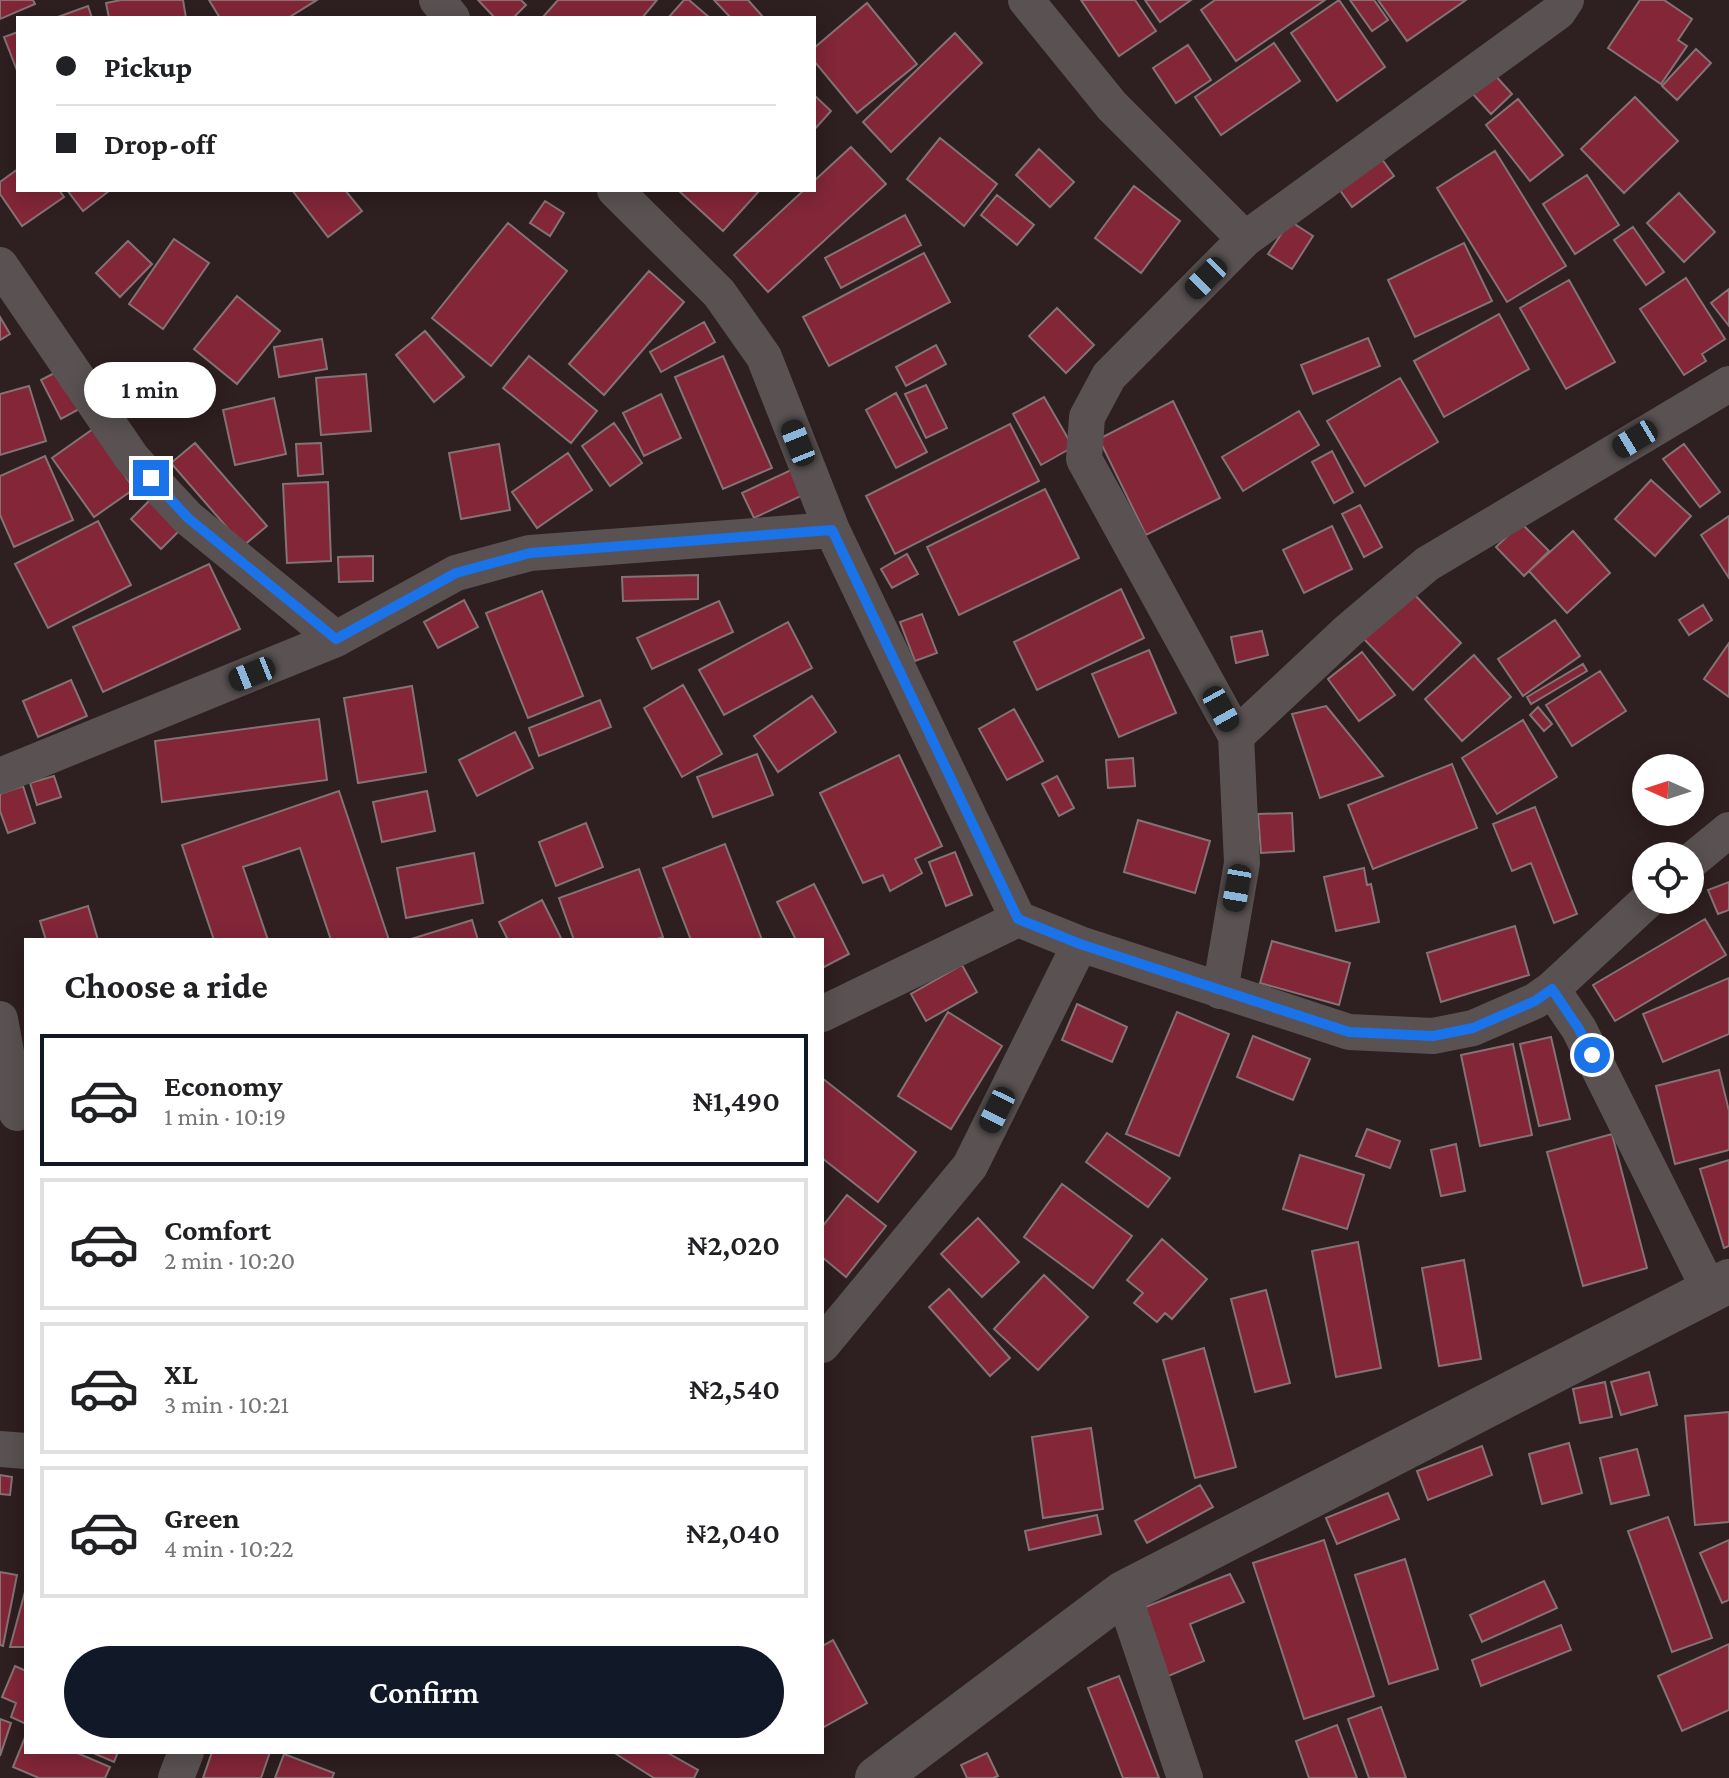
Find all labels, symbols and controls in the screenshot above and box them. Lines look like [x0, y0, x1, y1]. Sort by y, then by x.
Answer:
text: Pickup [104, 50, 192, 83]
text: Drop-off [104, 127, 215, 160]
car [1181, 253, 1231, 303]
callout: 1 min [85, 362, 217, 418]
text: 1 min [121, 375, 179, 404]
car [778, 416, 818, 470]
car [1608, 416, 1662, 462]
route end [133, 460, 169, 496]
car [225, 654, 279, 694]
car [1199, 682, 1243, 736]
north arrow [1632, 754, 1704, 826]
map controls [1632, 754, 1704, 914]
button: locate [1632, 842, 1704, 914]
car [1221, 862, 1253, 914]
text: Choose a ride [64, 966, 268, 1006]
route start [1574, 1037, 1610, 1073]
icon: car [68, 1064, 140, 1136]
text: Economy [164, 1069, 283, 1102]
car [976, 1083, 1018, 1137]
text: ₦1,490 [693, 1084, 780, 1117]
text: 1 min · 10:19 [164, 1102, 286, 1131]
icon: car [68, 1208, 140, 1280]
text: Comfort [164, 1213, 271, 1246]
text: ₦2,020 [687, 1228, 780, 1261]
text: 2 min · 10:20 [164, 1246, 295, 1275]
icon: car [68, 1352, 140, 1424]
text: XL [164, 1357, 198, 1390]
text: ₦2,540 [689, 1372, 780, 1405]
text: 3 min · 10:21 [164, 1390, 289, 1419]
icon: car [68, 1496, 140, 1568]
text: Green [164, 1501, 240, 1534]
text: ₦2,040 [686, 1516, 780, 1549]
text: 4 min · 10:22 [164, 1534, 294, 1563]
button: Confirm [64, 1646, 784, 1738]

